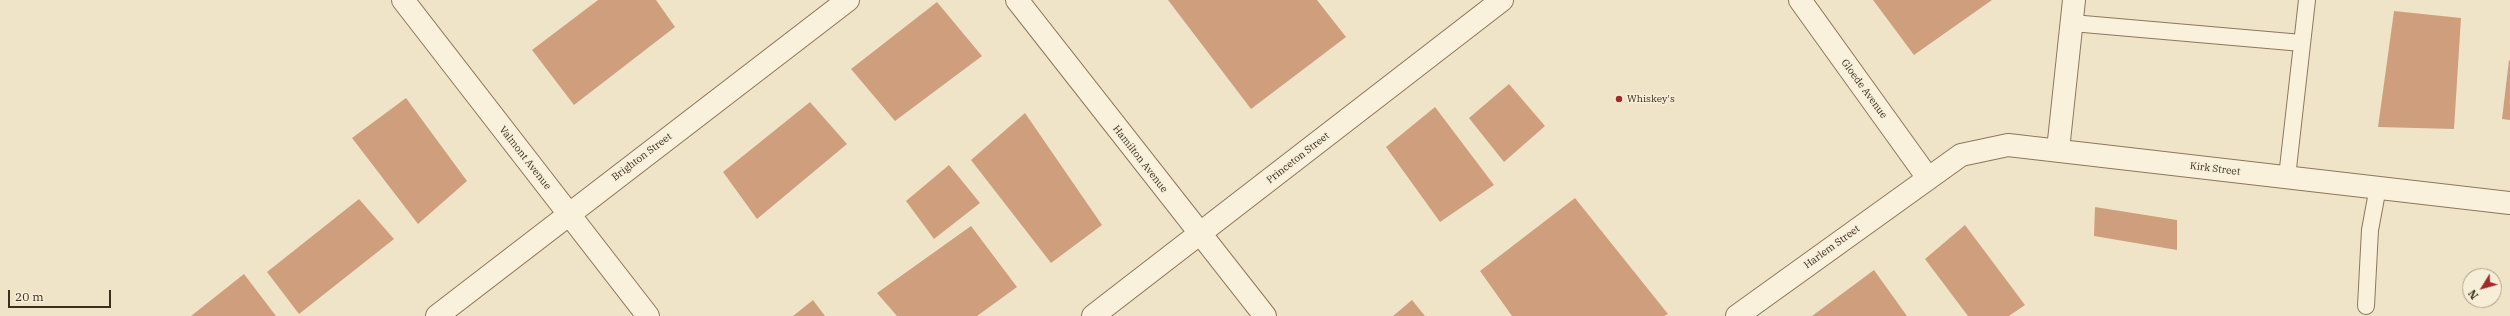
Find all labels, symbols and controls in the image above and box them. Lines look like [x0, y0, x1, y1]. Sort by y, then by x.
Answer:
street label: Gloede Avenue [1838, 57, 1890, 121]
place label: Whiskey's [1627, 93, 1675, 105]
marker: Whiskey's [1614, 94, 1624, 104]
street label: Hamilton Avenue [1110, 123, 1170, 195]
street label: Valmont Avenue [497, 124, 553, 192]
street label: Princeton Street [1264, 130, 1332, 186]
street label: Brighton Street [610, 131, 674, 183]
street label: Kirk Street [2189, 160, 2241, 178]
street label: Harlem Street [1802, 223, 1862, 271]
north arrow [2462, 268, 2502, 308]
scale bar [10, 282, 113, 308]
text: N [2465, 287, 2481, 302]
text: 20 m [15, 289, 44, 304]

